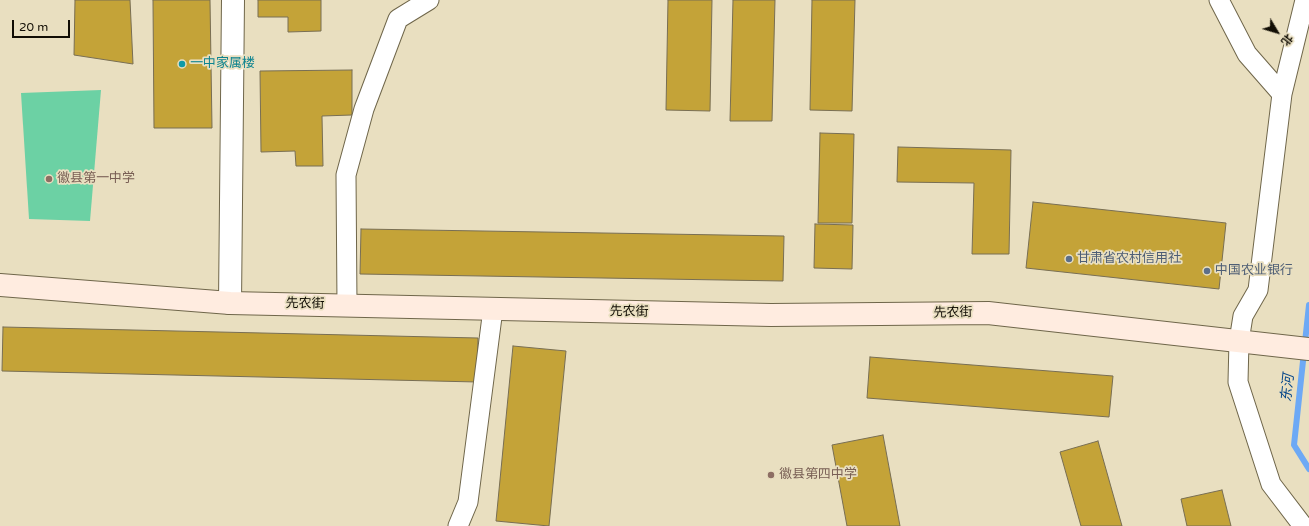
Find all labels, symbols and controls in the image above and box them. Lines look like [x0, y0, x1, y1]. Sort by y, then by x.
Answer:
scale bar [14, 12, 72, 38]
north arrow [1257, 12, 1297, 52]
text: 20 m [19, 20, 48, 34]
text: 北 [1278, 31, 1295, 48]
place label: 一中家属楼 [190, 56, 255, 72]
marker: 一中家属楼 [177, 59, 187, 69]
place label: 徽县第一中学 [57, 171, 135, 187]
marker: 徽县第一中学 [44, 174, 54, 184]
place label: 甘肃省农村信用社 [1077, 251, 1181, 267]
marker: 甘肃省农村信用社 [1064, 254, 1074, 264]
place label: 中国农业银行 [1215, 263, 1293, 279]
marker: 中国农业银行 [1202, 266, 1212, 276]
street label: 先农街 [285, 296, 325, 312]
street label: 先农街 [609, 304, 649, 320]
street label: 先农街 [933, 305, 973, 321]
water label: 东河 [1278, 373, 1298, 403]
place label: 徽县第四中学 [779, 467, 857, 483]
marker: 徽县第四中学 [766, 470, 776, 480]

